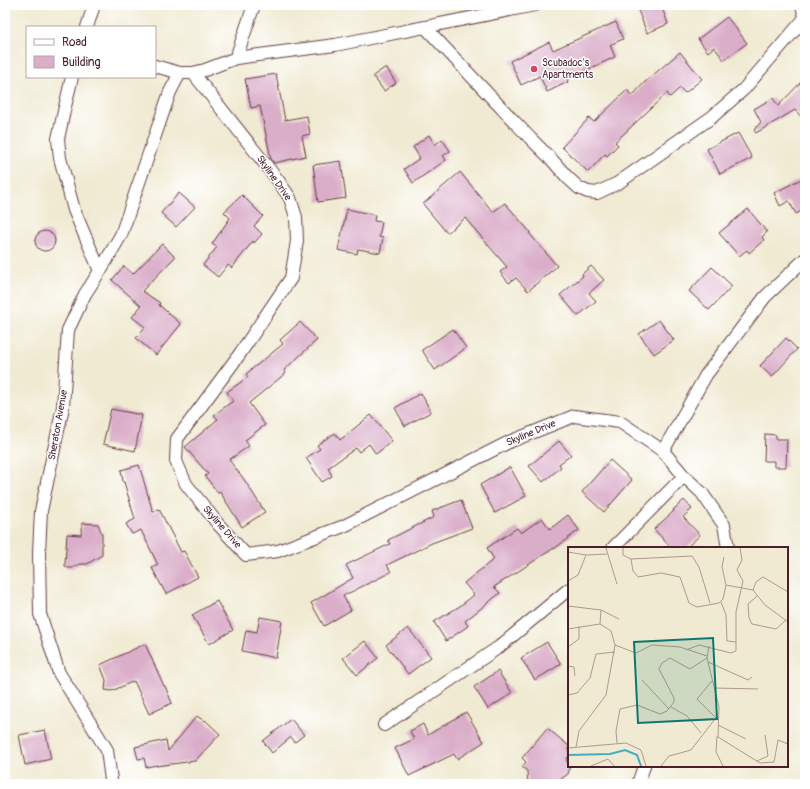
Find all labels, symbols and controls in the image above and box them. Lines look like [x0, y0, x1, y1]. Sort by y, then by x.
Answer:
legend [26, 26, 156, 78]
text: Road [62, 35, 87, 50]
text: Building [62, 55, 101, 70]
place label: Scubadoc's Apartments [542, 57, 594, 81]
marker: Scubadoc's Apartments [529, 64, 539, 74]
street label: Skyline Drive [254, 153, 294, 203]
street label: Sheraton Avenue [46, 389, 70, 461]
street label: Skyline Drive [505, 417, 558, 449]
street label: Skyline Drive [200, 503, 244, 551]
inset map [568, 547, 788, 767]

